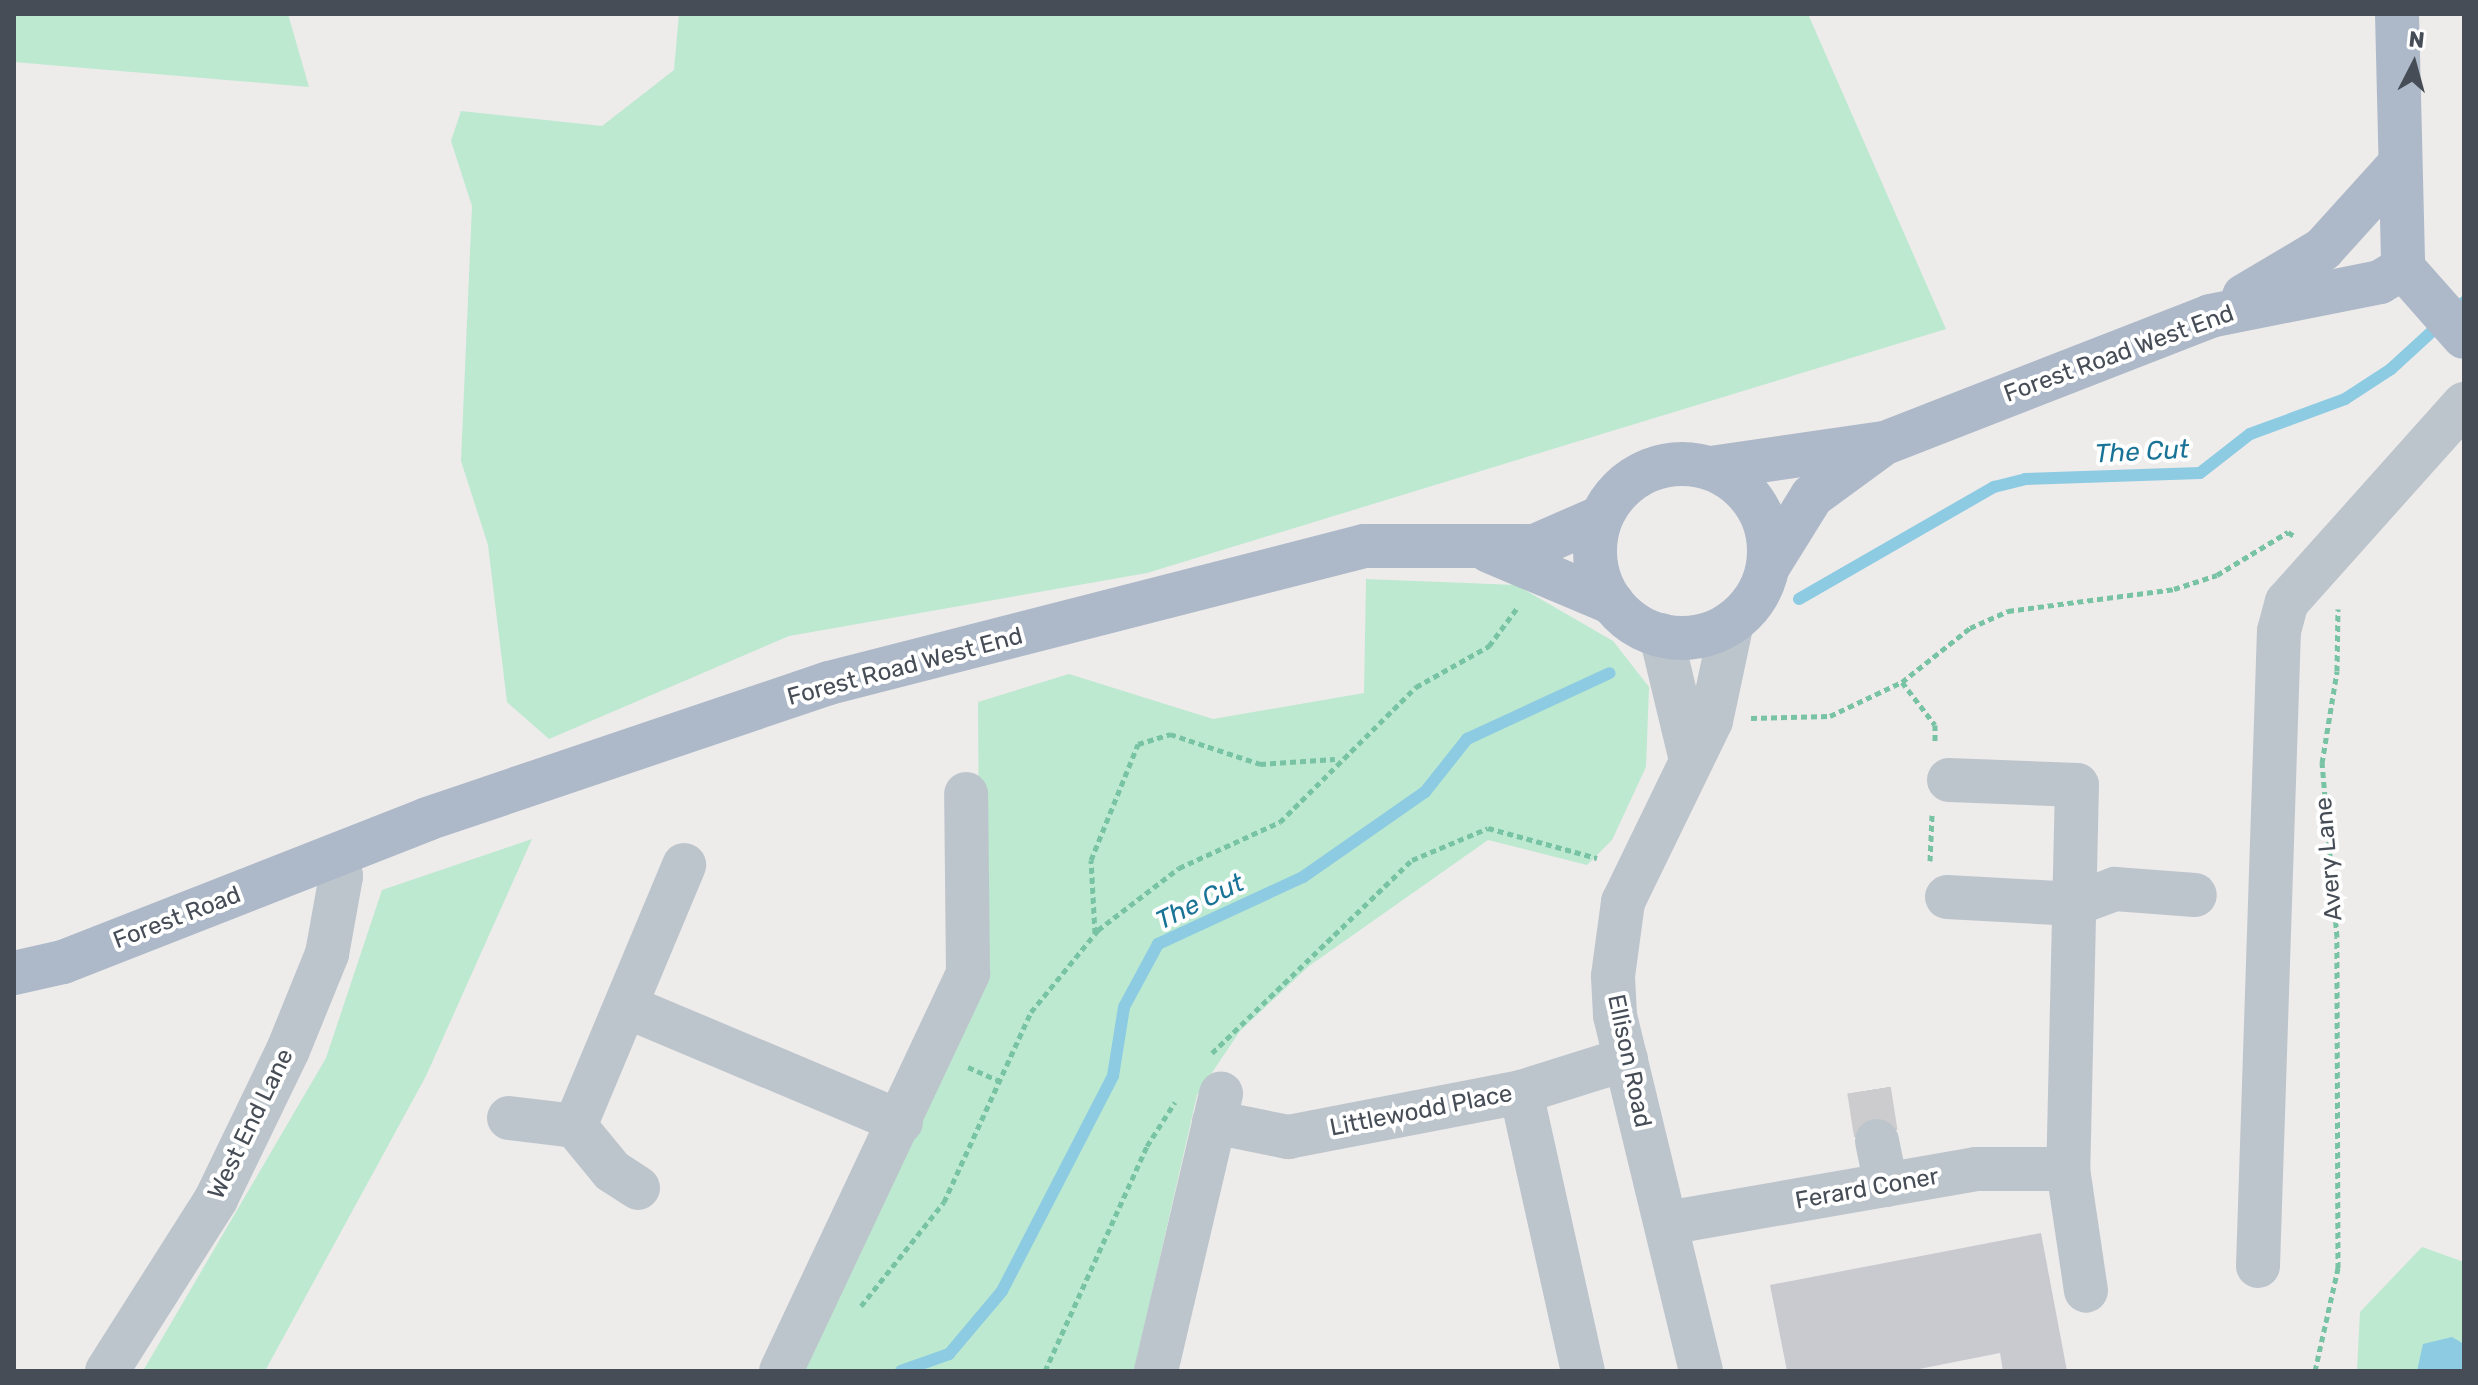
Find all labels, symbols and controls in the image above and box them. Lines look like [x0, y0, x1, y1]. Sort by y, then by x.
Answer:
north arrow [2374, 24, 2454, 104]
text: N [2407, 25, 2426, 54]
street label: Forest Road West End [2000, 299, 2238, 409]
water label: The Cut [2094, 434, 2190, 470]
street label: Forest Road West End [784, 622, 1026, 712]
street label: Avery Lane [2309, 796, 2349, 922]
water label: The Cut [1151, 867, 1249, 937]
street label: Forest Road [109, 881, 245, 955]
street label: Ellison Road [1601, 992, 1657, 1130]
street label: West End Lane [202, 1044, 300, 1204]
street label: Littlewodd Place [1327, 1079, 1515, 1143]
street label: Ferard Coner [1793, 1162, 1941, 1216]

